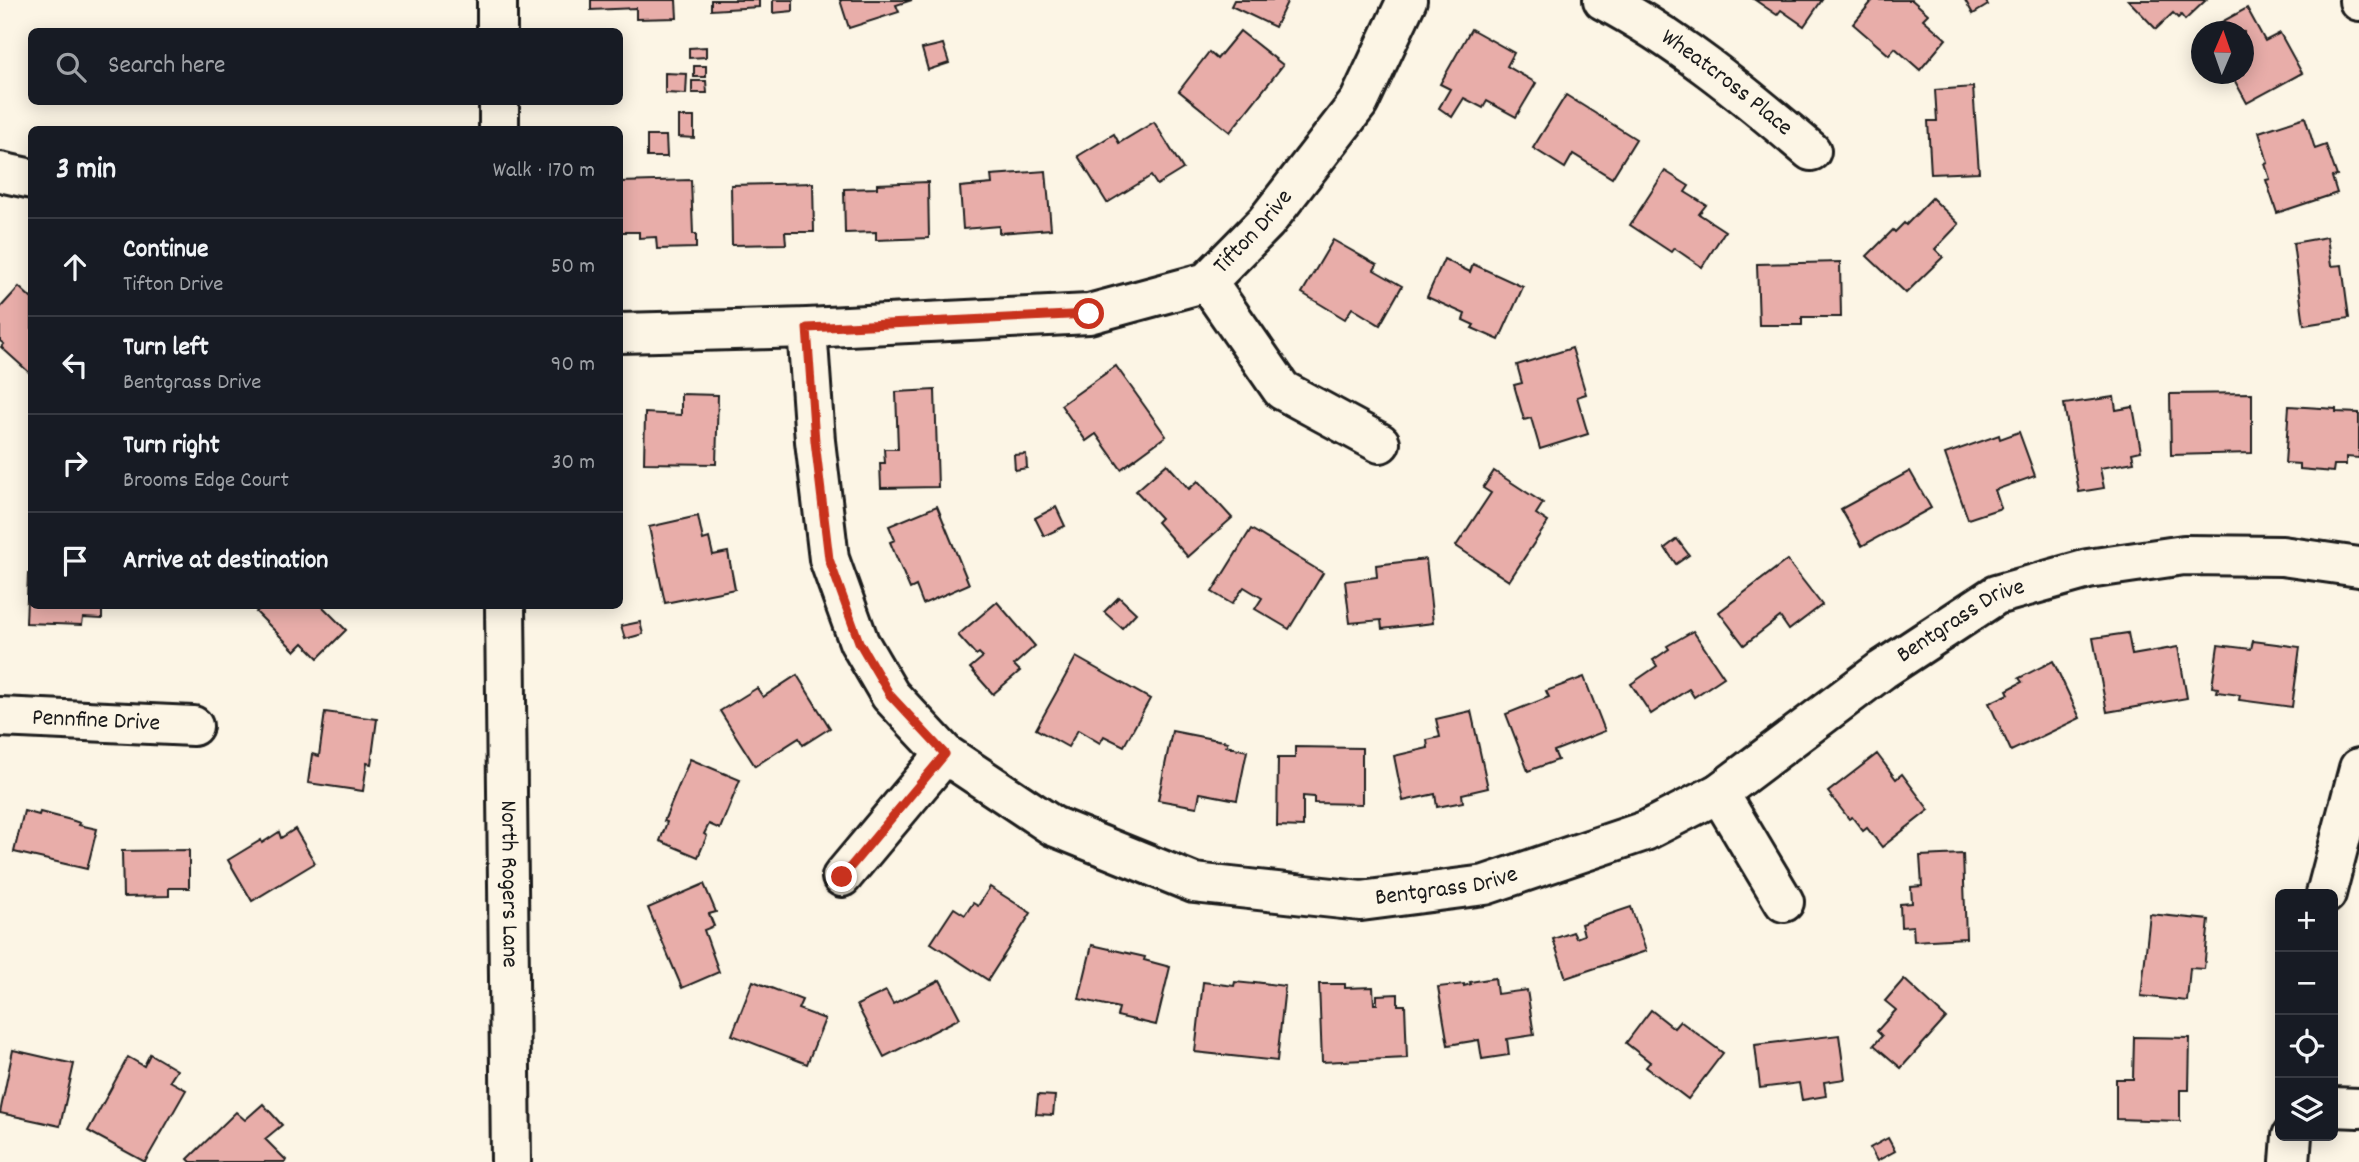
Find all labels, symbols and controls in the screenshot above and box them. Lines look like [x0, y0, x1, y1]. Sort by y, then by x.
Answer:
street label: Wheatcross Place [1653, 21, 1800, 145]
north arrow [2191, 21, 2254, 84]
search box [28, 28, 623, 105]
icon: search [52, 48, 90, 86]
text: Search here [108, 48, 226, 85]
text: 3 min [56, 150, 116, 193]
text: Walk · 170 m [493, 155, 595, 188]
street label: Tifton Drive [1206, 183, 1302, 283]
text: Continue [123, 232, 208, 269]
icon: ahead [56, 248, 94, 286]
text: 50 m [551, 251, 595, 284]
text: Tifton Drive [123, 269, 223, 302]
route start [1073, 298, 1104, 329]
text: Turn left [123, 330, 209, 367]
icon: left [56, 346, 94, 384]
text: 90 m [551, 349, 595, 382]
text: Bentgrass Drive [123, 367, 261, 400]
text: Turn right [123, 428, 220, 465]
icon: right [56, 444, 94, 482]
text: 30 m [551, 447, 595, 480]
text: Brooms Edge Court [123, 465, 289, 498]
icon: arrive [56, 542, 94, 580]
text: Arrive at destination [123, 543, 328, 580]
street label: Bentgrass Drive [1890, 571, 2029, 673]
street label: Pennfine Drive [31, 702, 161, 741]
street label: North Rogers Lane [490, 800, 526, 968]
street label: Bentgrass Drive [1373, 858, 1523, 916]
route end [826, 861, 857, 892]
map controls [2275, 889, 2338, 1141]
button: + [2275, 889, 2338, 952]
button: − [2275, 952, 2338, 1015]
button: locate [2275, 1015, 2338, 1078]
button: layers [2275, 1078, 2338, 1141]

